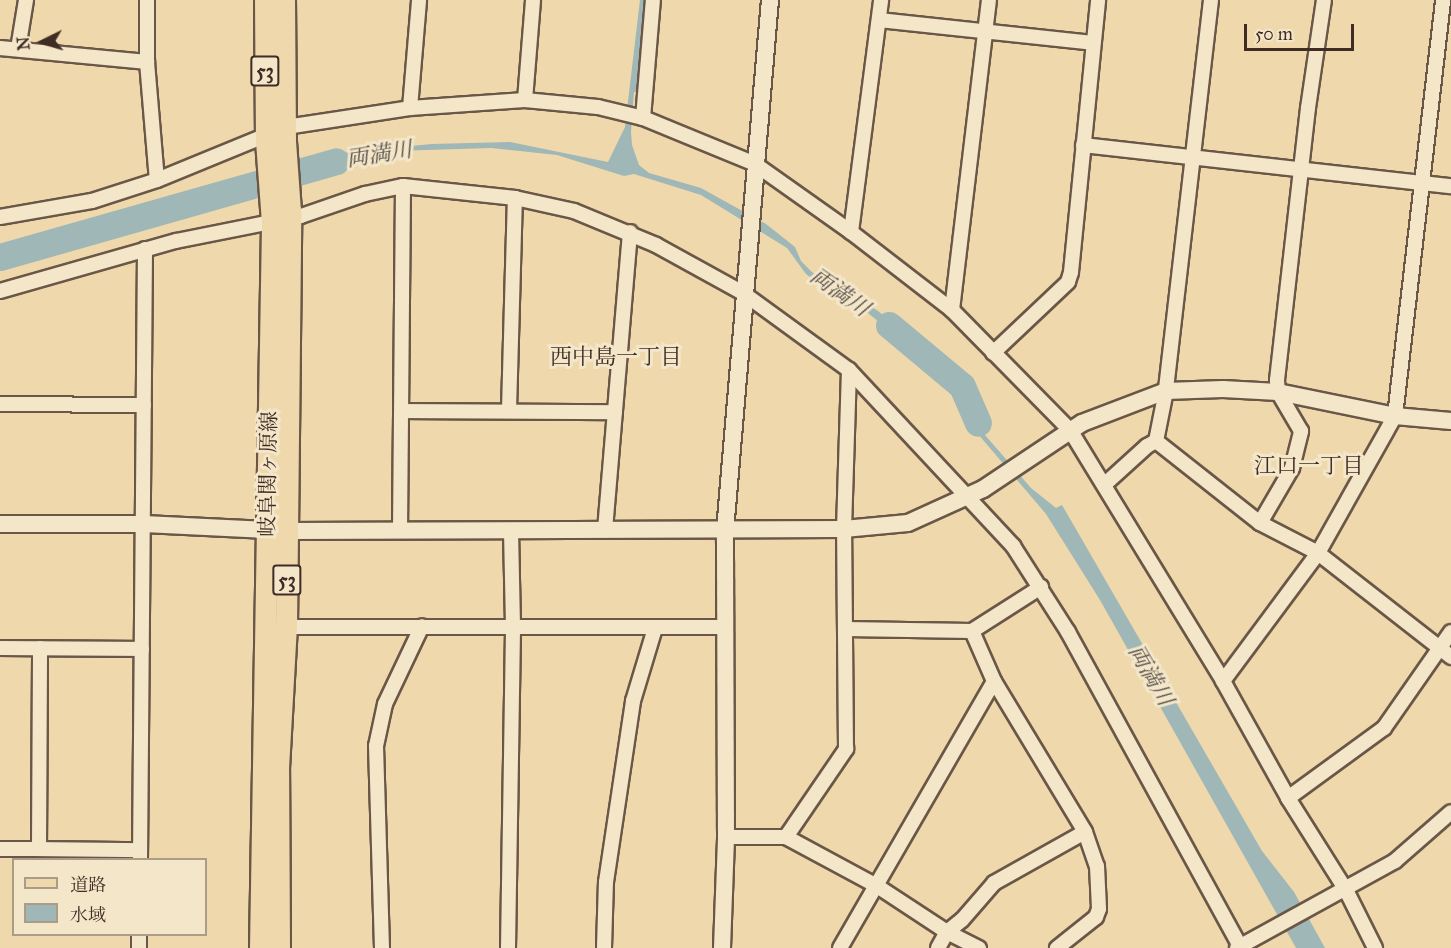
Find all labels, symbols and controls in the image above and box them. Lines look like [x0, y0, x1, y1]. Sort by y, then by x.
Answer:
north arrow [12, 12, 72, 72]
scale bar [1247, 12, 1356, 50]
text: 50 m [1255, 23, 1293, 45]
text: N [14, 36, 34, 51]
road number: 53 [250, 54, 280, 88]
water label: 両満川 [344, 136, 414, 172]
water label: 両満川 [805, 262, 875, 322]
district label: 西中島一丁目 [550, 344, 682, 370]
street label: 岐阜関ヶ原線 [254, 411, 282, 537]
district label: 江口一丁目 [1254, 453, 1364, 479]
road number: 53 [272, 563, 302, 597]
water label: 両満川 [1123, 640, 1179, 710]
legend [12, 858, 207, 936]
text: 道路 [70, 874, 106, 896]
text: 水域 [70, 904, 106, 926]

